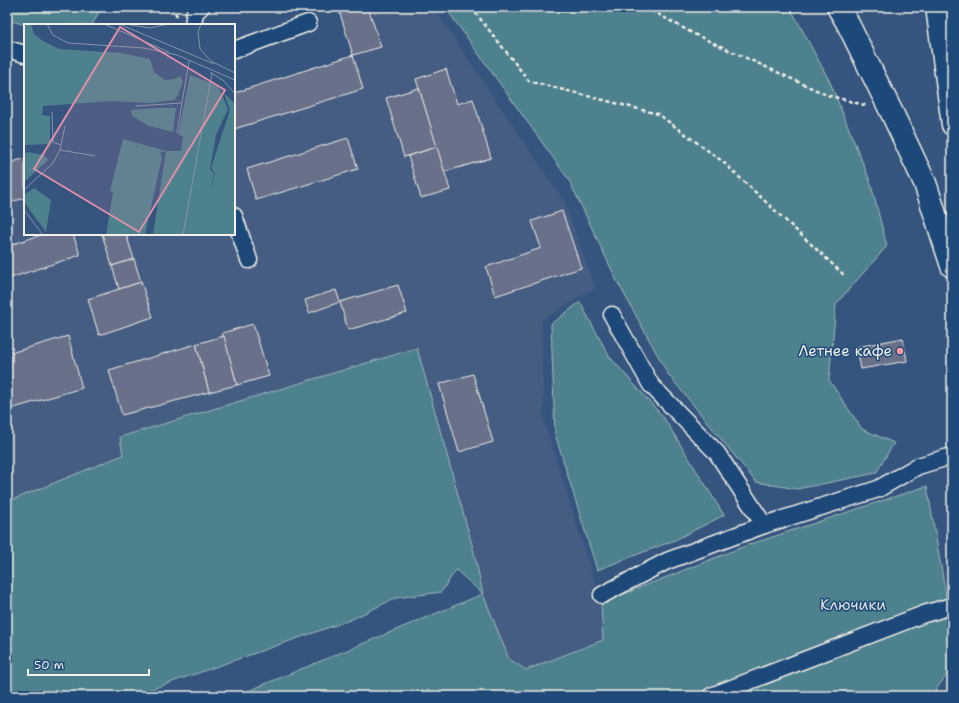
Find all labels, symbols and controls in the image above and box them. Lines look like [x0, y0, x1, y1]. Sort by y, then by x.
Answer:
inset map [24, 24, 235, 235]
place label: Летнее кафе [799, 341, 892, 361]
marker: Летнее кафе [895, 346, 905, 356]
park label: Ключики [820, 595, 886, 615]
scale bar [28, 651, 149, 677]
text: 50 m [34, 657, 64, 673]

